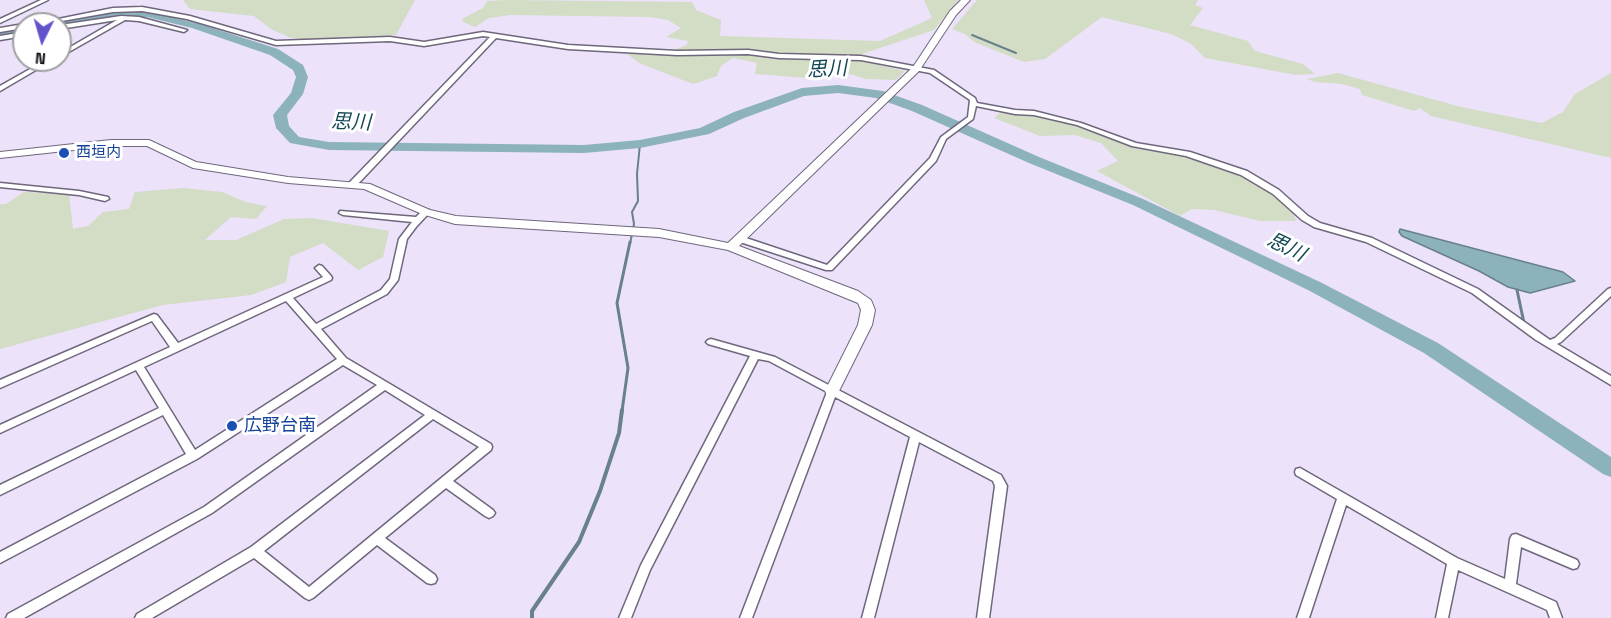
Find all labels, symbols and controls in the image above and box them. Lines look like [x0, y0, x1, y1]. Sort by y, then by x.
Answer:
north arrow [12, 12, 72, 72]
text: N [34, 48, 47, 69]
water label: 思川 [806, 57, 848, 83]
water label: 思川 [331, 110, 371, 136]
place label: 西垣内 [76, 144, 121, 162]
marker: 西垣内 [57, 146, 71, 160]
water label: 思川 [1263, 228, 1309, 268]
place label: 広野台南 [244, 415, 316, 437]
marker: 広野台南 [225, 419, 239, 433]

